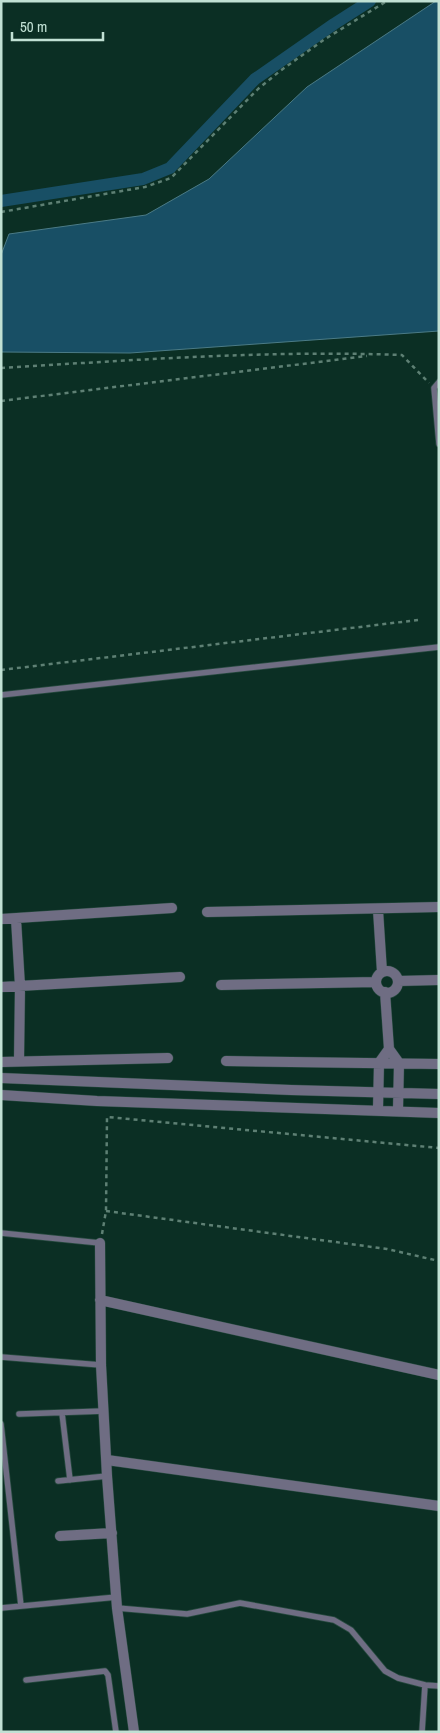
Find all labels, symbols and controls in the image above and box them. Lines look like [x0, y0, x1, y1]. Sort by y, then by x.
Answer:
scale bar [12, 10, 104, 42]
text: 50 m [20, 16, 47, 37]

